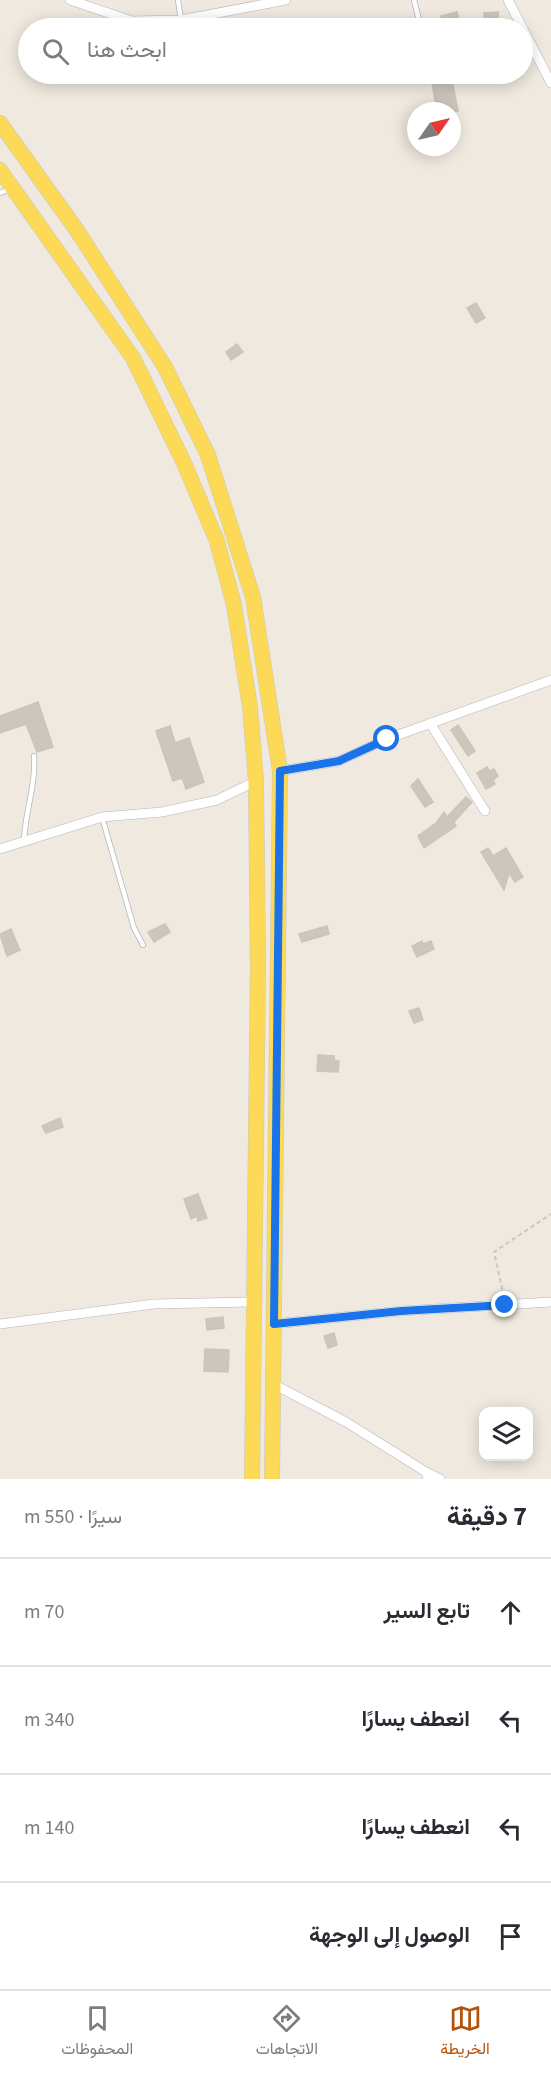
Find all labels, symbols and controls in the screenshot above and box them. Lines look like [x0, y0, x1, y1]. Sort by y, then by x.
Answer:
search box [18, 18, 533, 84]
text: ابحث هنا [87, 34, 167, 66]
icon: search [39, 35, 72, 68]
north arrow [407, 102, 461, 156]
route start [373, 725, 399, 751]
route end [491, 1291, 517, 1317]
map controls [479, 1407, 533, 1461]
button: layers [479, 1407, 533, 1461]
text: 7 دقيقة [447, 1498, 527, 1535]
text: سيرًا · 550 m [24, 1503, 122, 1531]
text: تابع السير [384, 1595, 470, 1627]
icon: ahead [494, 1596, 527, 1629]
text: 70 m [24, 1598, 64, 1626]
text: انعطف يسارًا [361, 1703, 470, 1735]
icon: left [494, 1704, 527, 1737]
text: 340 m [24, 1706, 74, 1734]
text: انعطف يسارًا [361, 1811, 470, 1843]
icon: left [494, 1812, 527, 1845]
text: 140 m [24, 1814, 74, 1842]
text: الوصول إلى الوجهة [309, 1919, 470, 1951]
icon: arrive [494, 1920, 527, 1953]
tab: المحفوظات [61, 2002, 133, 2063]
tab: الاتجاهات [256, 2002, 318, 2063]
tab: الخريطة [440, 2002, 490, 2063]

